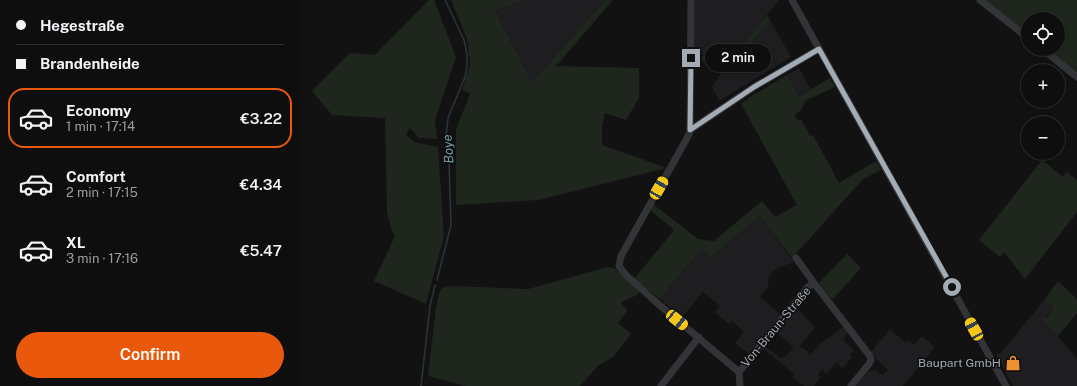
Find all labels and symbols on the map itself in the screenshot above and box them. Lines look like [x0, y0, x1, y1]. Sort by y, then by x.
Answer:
callout: 2 min [705, 44, 771, 72]
route end [682, 49, 700, 67]
water label: Boye [440, 134, 456, 164]
car [648, 175, 670, 201]
route start [943, 278, 961, 296]
street label: Von-Braun-Straße [738, 284, 814, 370]
car [664, 308, 690, 332]
car [963, 316, 985, 342]
shop icon: Baupart GmbH [1004, 354, 1022, 372]
place label: Baupart GmbH [918, 356, 1001, 370]

